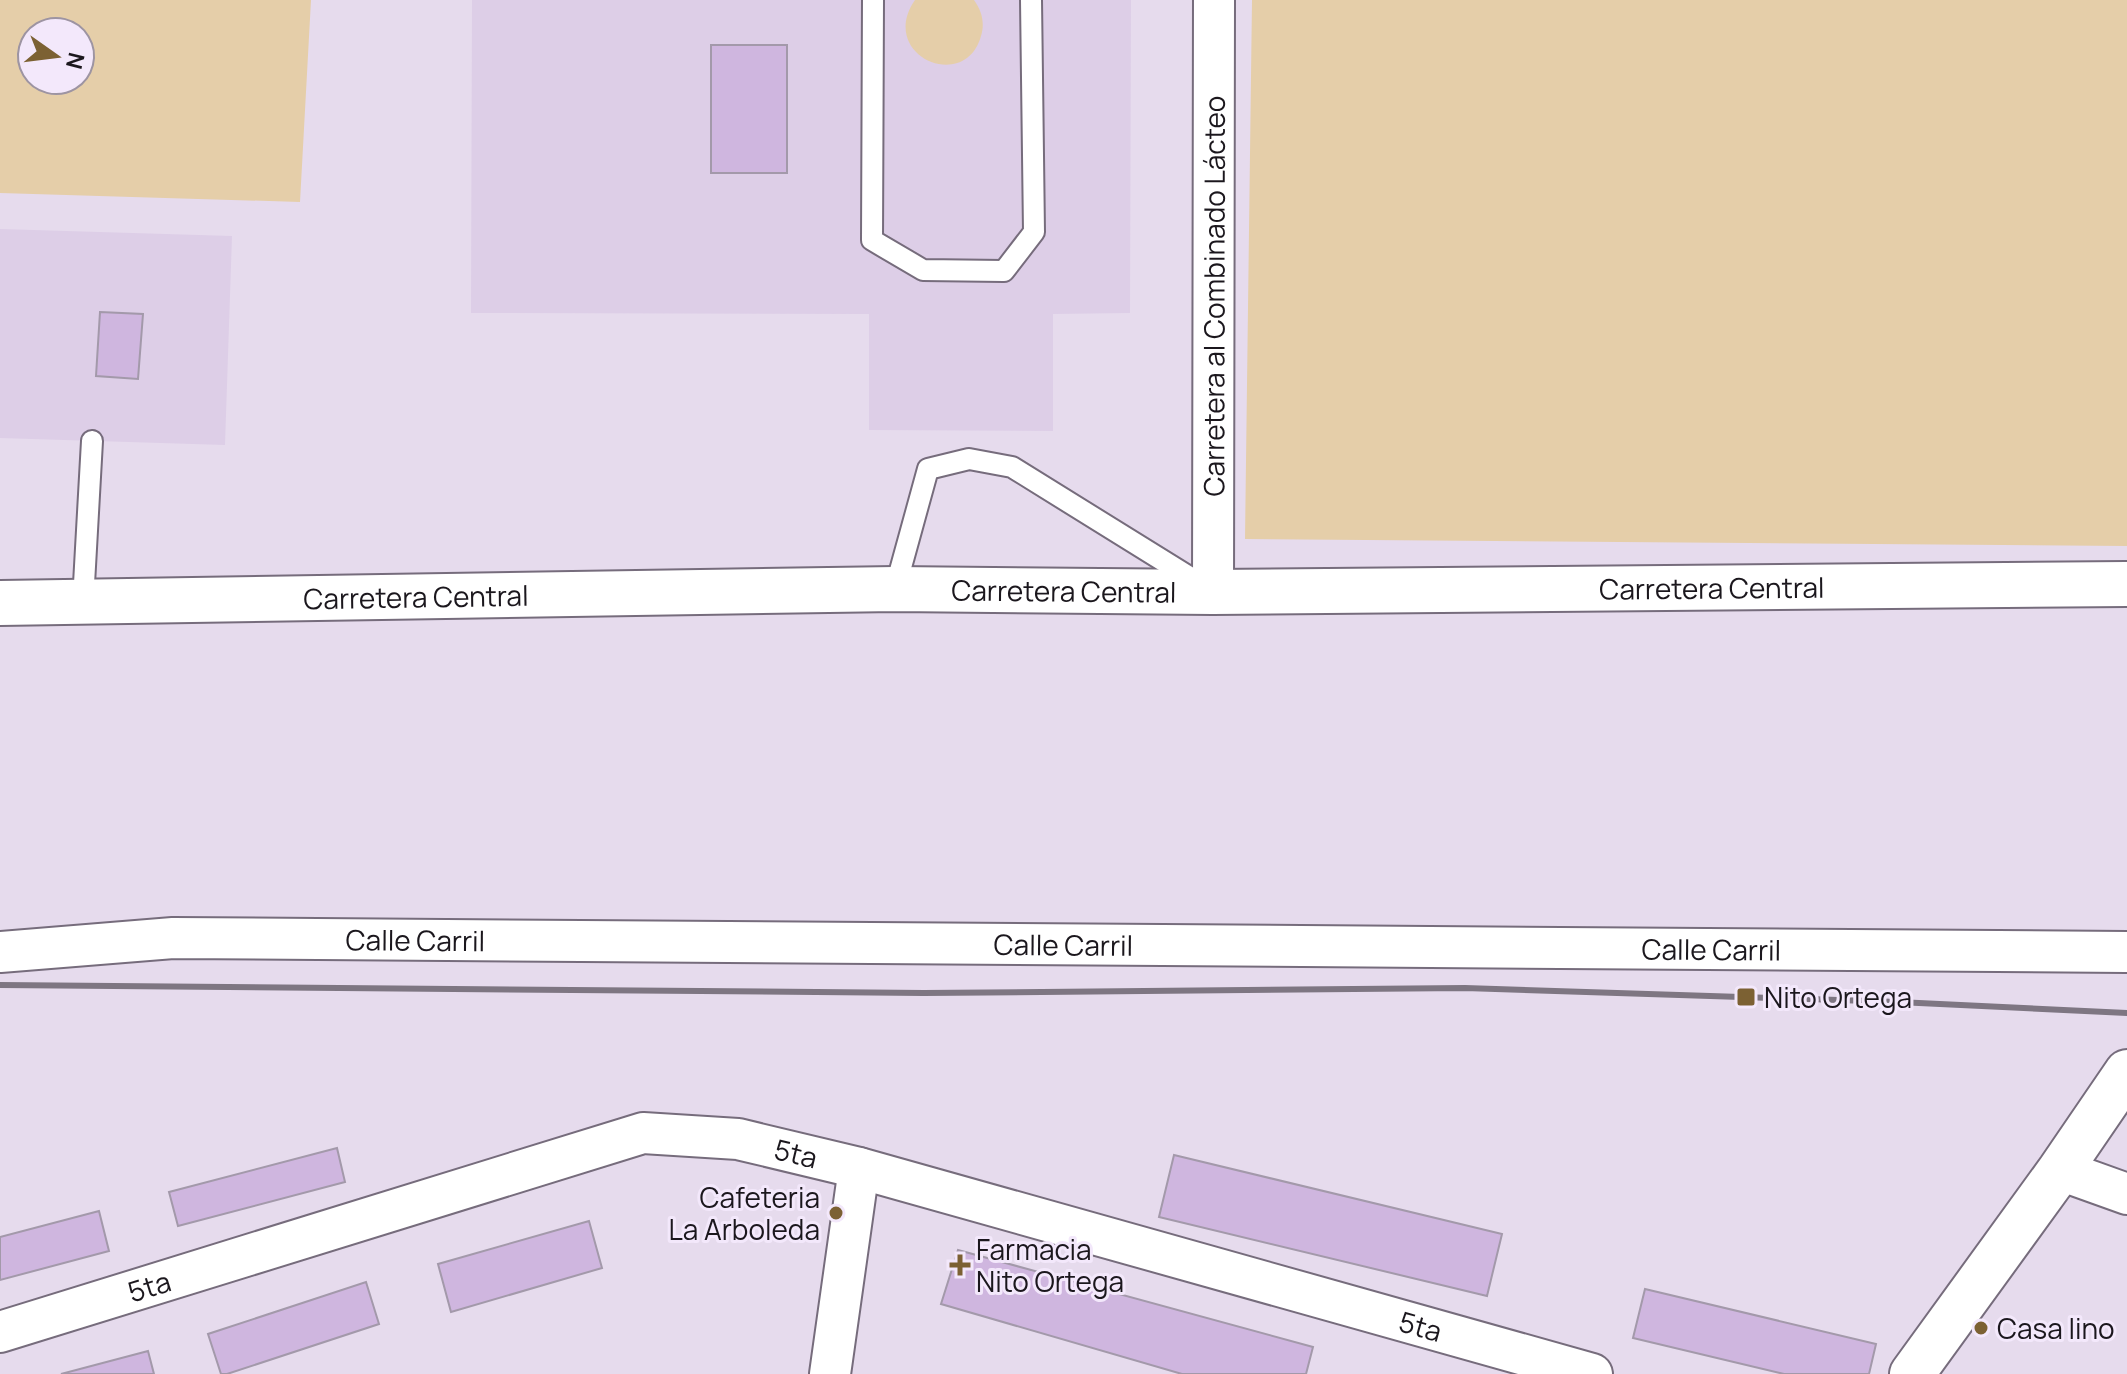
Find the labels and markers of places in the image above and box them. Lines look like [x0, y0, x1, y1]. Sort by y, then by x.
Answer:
place label: Nito Ortega [1764, 978, 1912, 1016]
marker: Nito Ortega [1735, 986, 1757, 1008]
place label: Cafeteria La Arboleda [669, 1178, 820, 1248]
marker: Cafeteria La Arboleda [827, 1204, 845, 1222]
place label: Farmacia Nito Ortega [976, 1230, 1124, 1300]
marker: Farmacia Nito Ortega [951, 1256, 969, 1274]
place label: Casa lino [1997, 1309, 2115, 1347]
marker: Casa lino [1972, 1319, 1990, 1337]

